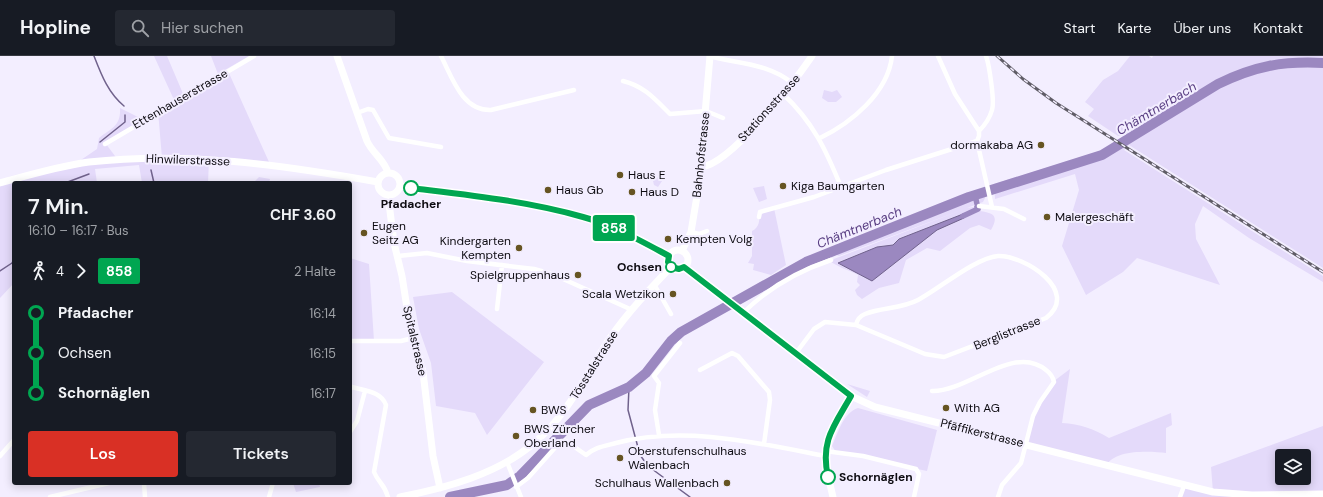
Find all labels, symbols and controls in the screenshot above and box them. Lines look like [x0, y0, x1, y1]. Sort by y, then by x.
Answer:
search box [115, 10, 395, 46]
text: Hopline [20, 15, 91, 40]
icon: search [129, 17, 151, 39]
text: Hier suchen [161, 18, 243, 38]
text: Start [1064, 19, 1095, 37]
text: Karte [1117, 19, 1151, 37]
text: Über uns [1173, 19, 1231, 37]
text: Kontakt [1253, 19, 1303, 37]
street label: Ettenhauserstrasse [129, 65, 231, 133]
street label: Stationsstrasse [734, 71, 804, 145]
water label: Chämtnerbach [1113, 78, 1199, 139]
street label: Bahnhofstrasse [689, 111, 713, 198]
place label: dormakaba AG [950, 137, 1033, 153]
marker: dormakaba AG [1036, 140, 1046, 150]
street label: Hinwilerstrasse [146, 151, 231, 169]
place label: Haus E [628, 167, 666, 183]
marker: Haus E [615, 170, 625, 180]
place label: Kiga Baumgarten [791, 178, 885, 194]
marker: Pfadacher [403, 180, 419, 196]
marker: Kiga Baumgarten [778, 181, 788, 191]
place label: Haus Gb [556, 182, 603, 198]
place label: Haus D [640, 184, 679, 200]
marker: Haus Gb [543, 185, 553, 195]
marker: Haus D [627, 187, 637, 197]
text: 7 Min. [28, 192, 89, 221]
place label: Pfadacher [381, 196, 441, 212]
water label: Chämtnerbach [814, 203, 904, 252]
text: CHF 3.60 [270, 205, 336, 225]
place label: Malergeschäft [1055, 209, 1134, 225]
marker: Malergeschäft [1042, 212, 1052, 222]
line badge: 858 [591, 215, 637, 241]
place label: Eugen Seitz AG [372, 218, 419, 248]
text: 858 [601, 219, 627, 237]
text: 16:10 – 16:17 · Bus [28, 222, 129, 239]
marker: Eugen Seitz AG [359, 228, 369, 238]
place label: Kempten Volg [676, 231, 753, 247]
place label: Kindergarten Kempten [440, 233, 511, 263]
marker: Kempten Volg [663, 234, 673, 244]
marker: Kindergarten Kempten [514, 243, 524, 253]
place label: Ochsen [617, 259, 662, 275]
icon: walk [28, 260, 50, 282]
icon: forward [70, 260, 92, 282]
marker: Ochsen [665, 261, 677, 273]
text: 858 [106, 262, 132, 280]
text: 4 [56, 263, 64, 280]
text: 2 Halte [294, 263, 336, 280]
place label: Spielgruppenhaus [470, 267, 570, 283]
marker: Spielgruppenhaus [573, 270, 583, 280]
place label: Scala Wetzikon [582, 286, 665, 302]
marker: Scala Wetzikon [668, 289, 678, 299]
text: Pfadacher [58, 303, 133, 323]
street label: Spitalstrasse [399, 304, 431, 378]
text: 16:14 [309, 305, 336, 322]
street label: Berglistrasse [971, 312, 1043, 354]
street label: Tösstalstrasse [566, 327, 622, 403]
text: Ochsen [58, 343, 111, 363]
text: 16:15 [309, 345, 336, 362]
text: Schornäglen [58, 383, 150, 403]
text: 16:17 [310, 385, 336, 402]
place label: With AG [954, 400, 1000, 416]
place label: BWS [541, 402, 566, 418]
marker: With AG [941, 403, 951, 413]
marker: BWS [528, 405, 538, 415]
street label: Pfäffikerstrasse [939, 415, 1026, 451]
place label: BWS Zürcher Oberland [524, 421, 596, 451]
button: Los [28, 431, 178, 477]
button: Tickets [186, 431, 336, 477]
marker: BWS Zürcher Oberland [511, 431, 521, 441]
place label: Oberstufenschulhaus Walenbach [628, 443, 747, 473]
map controls [1275, 449, 1311, 485]
button: layers [1275, 449, 1311, 485]
marker: Oberstufenschulhaus Walenbach [615, 453, 625, 463]
marker: Schornäglen [820, 469, 836, 485]
place label: Schornäglen [839, 469, 913, 485]
place label: Schulhaus Wallenbach [595, 475, 719, 491]
marker: Schulhaus Wallenbach [722, 478, 732, 488]

